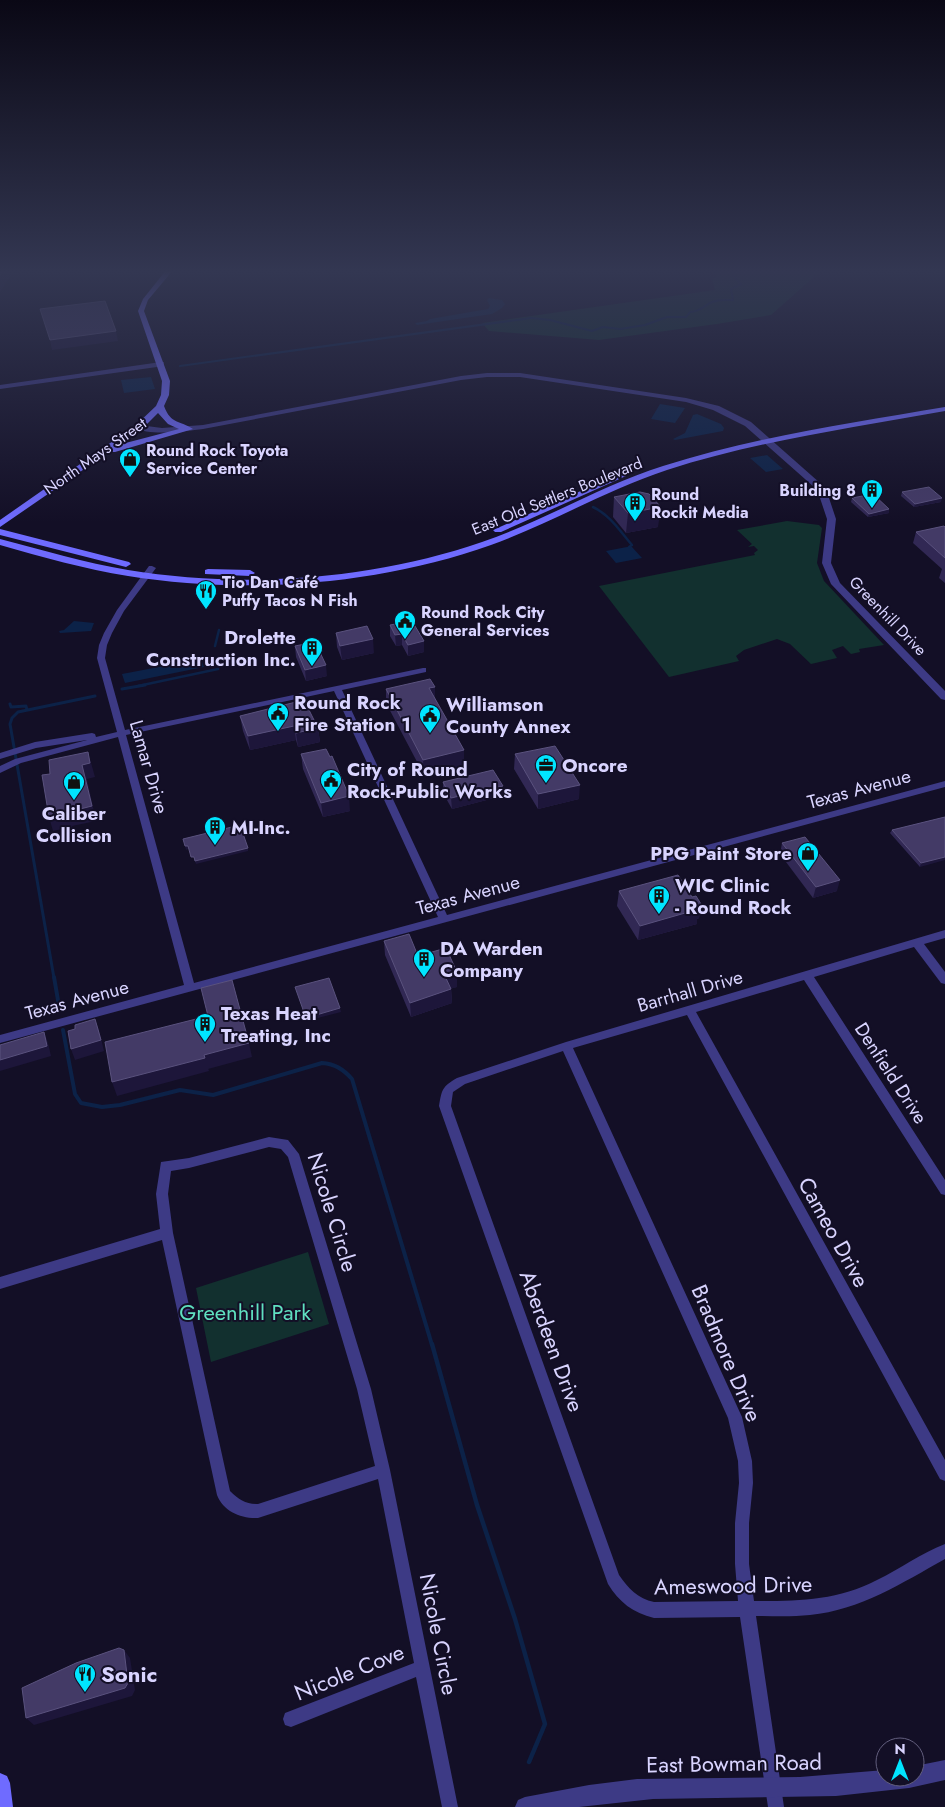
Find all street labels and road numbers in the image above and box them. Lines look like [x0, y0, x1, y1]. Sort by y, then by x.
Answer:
street label: North Mays Street [39, 412, 151, 500]
street label: East Old Settlers Boulevard [468, 451, 646, 541]
street label: Greenhill Drive [844, 571, 932, 661]
street label: Lamar Drive [123, 717, 175, 817]
street label: Texas Avenue [804, 762, 914, 816]
street label: Texas Avenue [413, 868, 523, 922]
street label: Barrhall Drive [634, 963, 746, 1019]
street label: Texas Avenue [22, 973, 132, 1027]
street label: Denfield Drive [848, 1017, 934, 1129]
street label: Nicole Circle [300, 1148, 366, 1276]
street label: Cameo Drive [791, 1171, 877, 1293]
street label: Aberdeen Drive [512, 1266, 592, 1416]
street label: Bradmore Drive [684, 1279, 770, 1427]
street label: Ameswood Drive [653, 1568, 813, 1602]
street label: Nicole Circle [412, 1570, 466, 1698]
street label: Nicole Cove [289, 1635, 409, 1709]
street label: East Bowman Road [646, 1745, 822, 1781]

